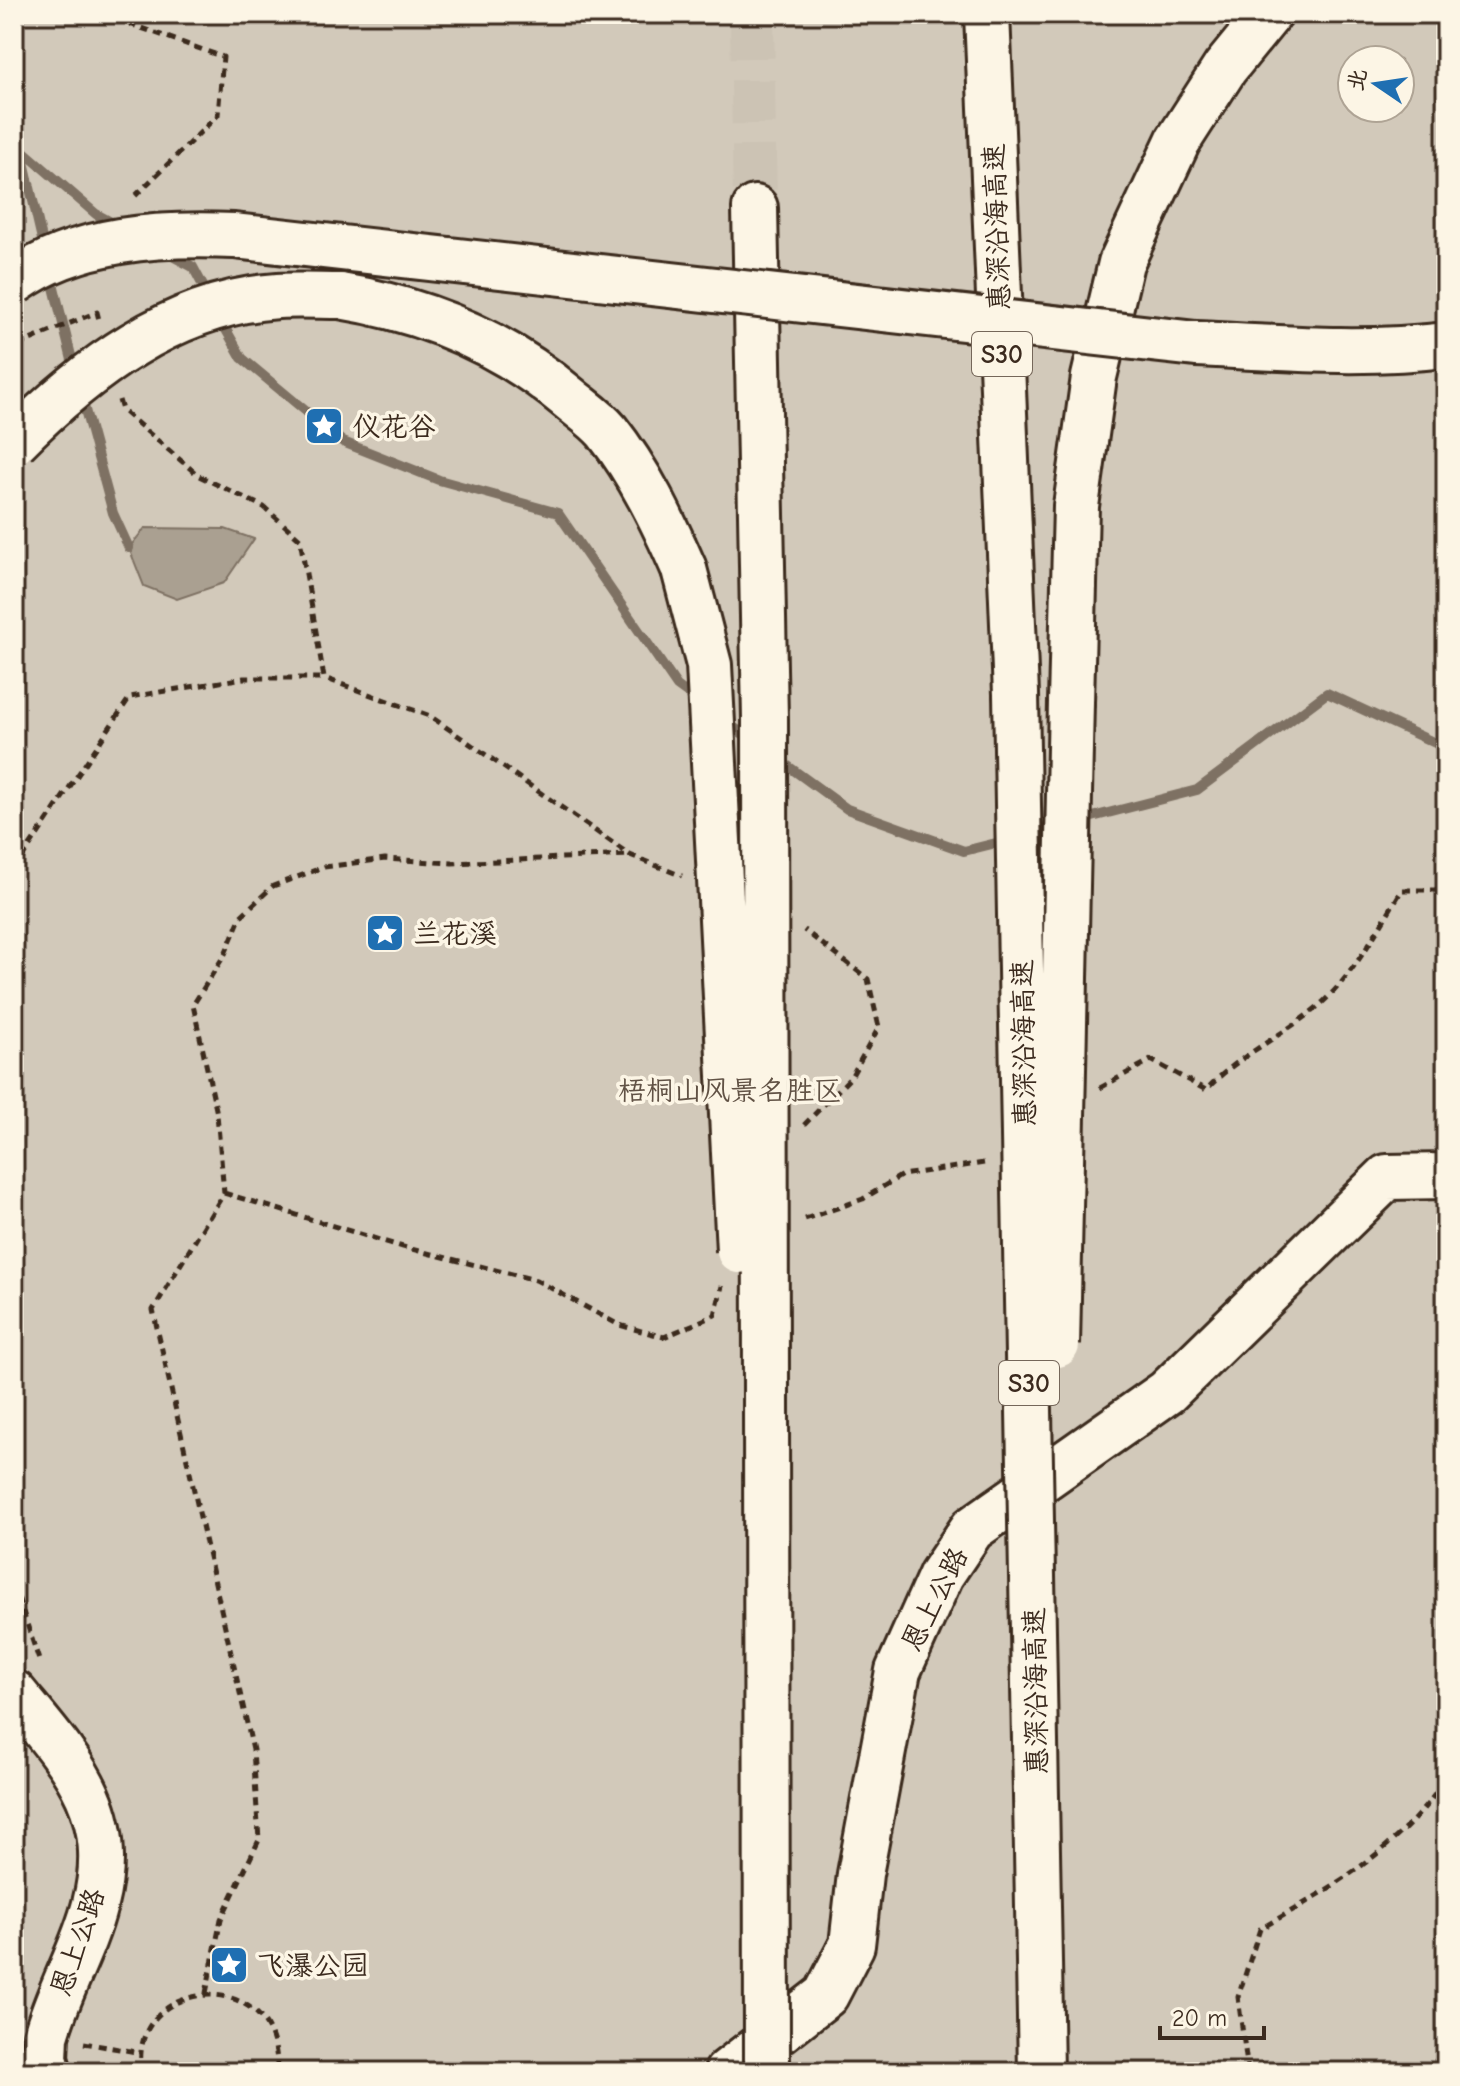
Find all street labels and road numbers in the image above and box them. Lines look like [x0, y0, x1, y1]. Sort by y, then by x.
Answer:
street label: 惠深沿海高速 [978, 142, 1016, 311]
road number: S30 [972, 332, 1032, 376]
street label: 惠深沿海高速 [1007, 959, 1041, 1127]
road number: S30 [999, 1361, 1059, 1405]
street label: 恩上公路 [895, 1542, 975, 1657]
street label: 惠深沿海高速 [1019, 1607, 1053, 1775]
street label: 恩上公路 [45, 1884, 111, 2000]

